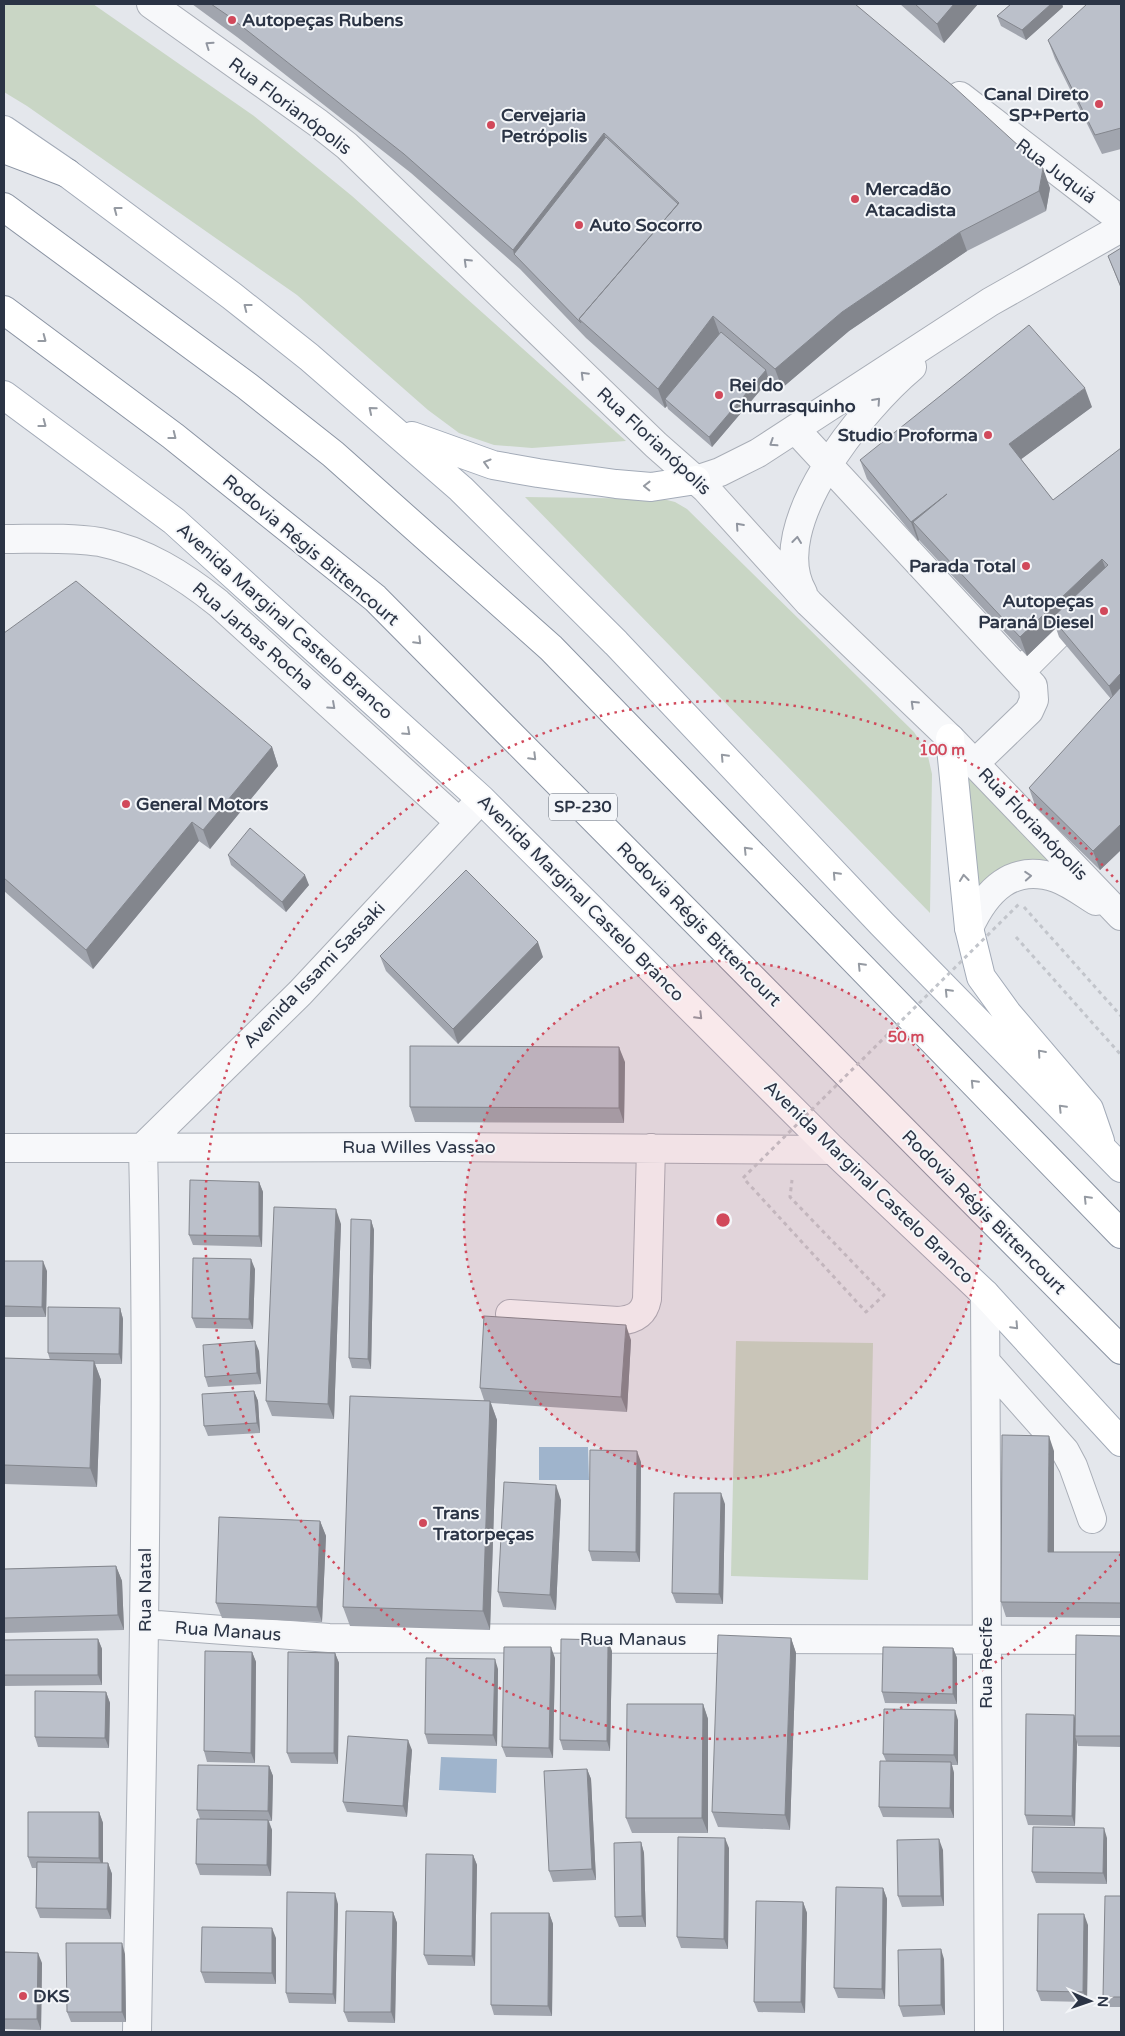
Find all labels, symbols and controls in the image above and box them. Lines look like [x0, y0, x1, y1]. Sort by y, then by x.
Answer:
place label: Autopeças Rubens [242, 9, 404, 31]
marker: Autopeças Rubens [226, 14, 238, 26]
one-way arrow [206, 42, 215, 51]
street label: Rua Florianópolis [224, 53, 356, 159]
place label: Canal Direto SP+Perto [984, 83, 1089, 126]
marker: Canal Direto SP+Perto [1093, 98, 1105, 110]
place label: Cervejaria Petrópolis [501, 104, 588, 147]
marker: Cervejaria Petrópolis [485, 119, 497, 131]
street label: Rua Juquiá [1012, 134, 1100, 208]
place label: Mercadão Atacadista [865, 178, 956, 221]
marker: Mercadão Atacadista [849, 193, 861, 205]
one-way arrow [114, 207, 123, 215]
place label: Auto Socorro [589, 214, 703, 236]
marker: Auto Socorro [573, 219, 585, 231]
one-way arrow [464, 259, 473, 268]
one-way arrow [244, 305, 253, 313]
one-way arrow [37, 333, 47, 342]
one-way arrow [581, 371, 590, 380]
place label: Rei do Churrasquinho [729, 374, 856, 417]
street label: Rua Florianópolis [592, 382, 716, 500]
marker: Rei do Churrasquinho [713, 389, 725, 401]
one-way arrow [871, 398, 880, 407]
one-way arrow [369, 407, 378, 416]
one-way arrow [37, 418, 46, 426]
place label: Studio Proforma [838, 424, 978, 446]
marker: Studio Proforma [982, 429, 994, 441]
one-way arrow [167, 431, 176, 439]
one-way arrow [770, 437, 779, 446]
one-way arrow [482, 458, 491, 469]
street label: Rodovia Régis Bittencourt [218, 470, 404, 630]
one-way arrow [643, 481, 651, 491]
street label: Avenida Marginal Castelo Branco [172, 518, 398, 724]
one-way arrow [736, 522, 745, 531]
one-way arrow [791, 536, 802, 544]
place label: Parada Total [909, 555, 1016, 577]
marker: Parada Total [1020, 560, 1032, 572]
street label: Rua Jarbas Rocha [188, 577, 318, 695]
place label: Autopeças Paraná Diesel [978, 590, 1094, 633]
marker: Autopeças Paraná Diesel [1098, 605, 1110, 617]
one-way arrow [412, 636, 421, 645]
one-way arrow [326, 700, 335, 709]
one-way arrow [911, 701, 920, 710]
one-way arrow [402, 726, 411, 735]
text: 100 m [919, 741, 965, 759]
one-way arrow [527, 751, 536, 760]
one-way arrow [721, 754, 730, 763]
street label: Rua Florianópolis [974, 763, 1092, 885]
street label: Avenida Marginal Castelo Branco [473, 790, 689, 1006]
place label: General Motors [136, 793, 269, 815]
road number: SP-230 [549, 794, 617, 820]
marker: General Motors [120, 798, 132, 810]
street label: Rodovia Régis Bittencourt [612, 837, 786, 1011]
one-way arrow [744, 847, 753, 856]
one-way arrow [1024, 870, 1032, 881]
one-way arrow [833, 872, 842, 881]
one-way arrow [959, 874, 970, 882]
street label: Avenida Issami Sassaki [238, 897, 390, 1053]
one-way arrow [858, 963, 867, 972]
one-way arrow [945, 989, 954, 998]
one-way arrow [693, 1010, 702, 1019]
text: 50 m [888, 1028, 924, 1046]
one-way arrow [1039, 1050, 1047, 1059]
street label: Avenida Marginal Castelo Branco [759, 1076, 979, 1288]
one-way arrow [971, 1079, 980, 1088]
one-way arrow [1059, 1105, 1068, 1114]
street label: Rodovia Régis Bittencourt [897, 1125, 1071, 1299]
street label: Rua Willes Vassao [342, 1136, 496, 1158]
one-way arrow [1084, 1196, 1093, 1205]
centre of rings [714, 1211, 732, 1229]
one-way arrow [1009, 1320, 1018, 1329]
place label: Trans Tratorpeças [432, 1502, 535, 1545]
marker: Trans Tratorpeças [417, 1517, 429, 1529]
street label: Rua Natal [134, 1548, 156, 1632]
street label: Rua Manaus [174, 1616, 282, 1646]
street label: Rua Recife [975, 1617, 997, 1709]
street label: Rua Manaus [580, 1628, 686, 1650]
north arrow [1065, 1976, 1115, 2026]
place label: DKS [33, 1985, 70, 2007]
marker: DKS [17, 1990, 29, 2002]
text: N [1094, 1996, 1111, 2007]

